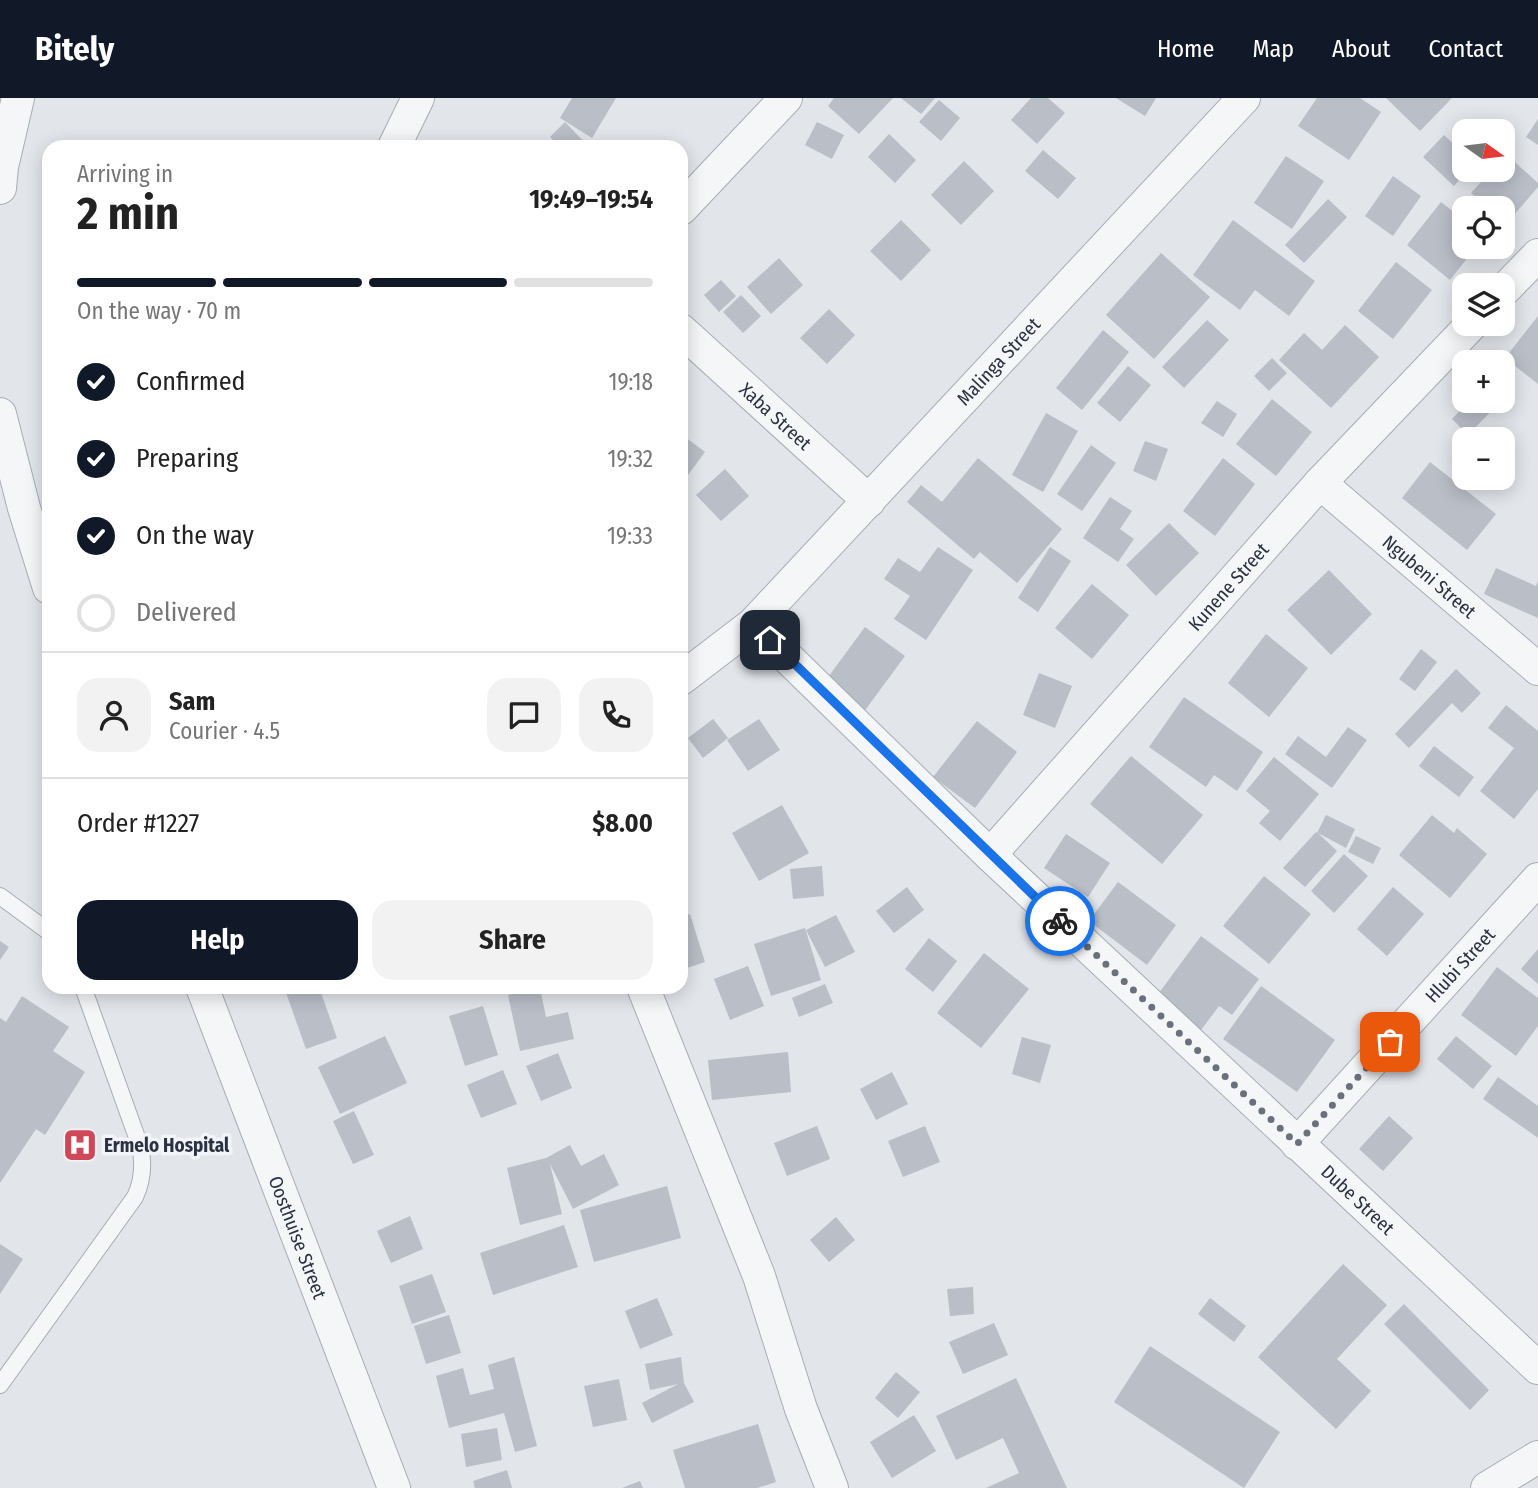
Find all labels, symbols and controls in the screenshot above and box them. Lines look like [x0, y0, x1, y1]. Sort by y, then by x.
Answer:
text: Bitely [35, 29, 114, 69]
text: Home [1157, 35, 1214, 63]
text: Map [1252, 35, 1294, 63]
text: About [1332, 35, 1390, 63]
text: Contact [1428, 35, 1503, 63]
north arrow [1452, 119, 1516, 182]
map controls [1452, 119, 1515, 490]
text: Arriving in [77, 160, 173, 188]
text: 19:49–19:54 [529, 184, 653, 215]
text: 2 min [77, 186, 179, 241]
button: locate [1452, 196, 1515, 259]
button: layers [1452, 273, 1515, 336]
text: On the way · 70 m [77, 297, 241, 325]
street label: Malinga Street [952, 312, 1045, 410]
button: + [1452, 350, 1515, 413]
icon: check [77, 363, 115, 401]
text: Confirmed [136, 366, 246, 397]
text: 19:18 [608, 368, 653, 396]
street label: Xaba Street [735, 378, 817, 455]
button: − [1452, 427, 1515, 490]
icon: check [77, 440, 115, 478]
text: Preparing [136, 443, 238, 474]
text: 19:32 [607, 445, 653, 473]
icon: check [77, 517, 115, 555]
text: On the way [136, 520, 254, 551]
text: 19:33 [607, 522, 653, 550]
street label: Ngubeni Street [1378, 530, 1482, 623]
street label: Kunene Street [1183, 537, 1274, 635]
text: Delivered [136, 597, 237, 628]
pin [740, 610, 800, 670]
icon: home [751, 621, 789, 659]
button: person [77, 678, 151, 752]
button: chat [487, 678, 561, 752]
button: phone [579, 678, 653, 752]
text: Sam [169, 686, 215, 717]
text: Courier · 4.5 [169, 717, 280, 745]
text: Order #1227 [77, 808, 199, 839]
text: $8.00 [592, 808, 653, 839]
courier [1025, 886, 1095, 956]
button: Help [77, 900, 358, 980]
button: Share [372, 900, 653, 980]
icon: bike [1041, 902, 1079, 940]
street label: Hlubi Street [1420, 922, 1500, 1007]
pin [1360, 1012, 1420, 1072]
icon: bag [1371, 1023, 1409, 1061]
hospital icon: Ermelo Hospital [61, 1126, 99, 1164]
place label: Ermelo Hospital [104, 1134, 230, 1157]
street label: Dube Street [1317, 1160, 1400, 1240]
street label: Oosthuise Street [264, 1173, 332, 1303]

